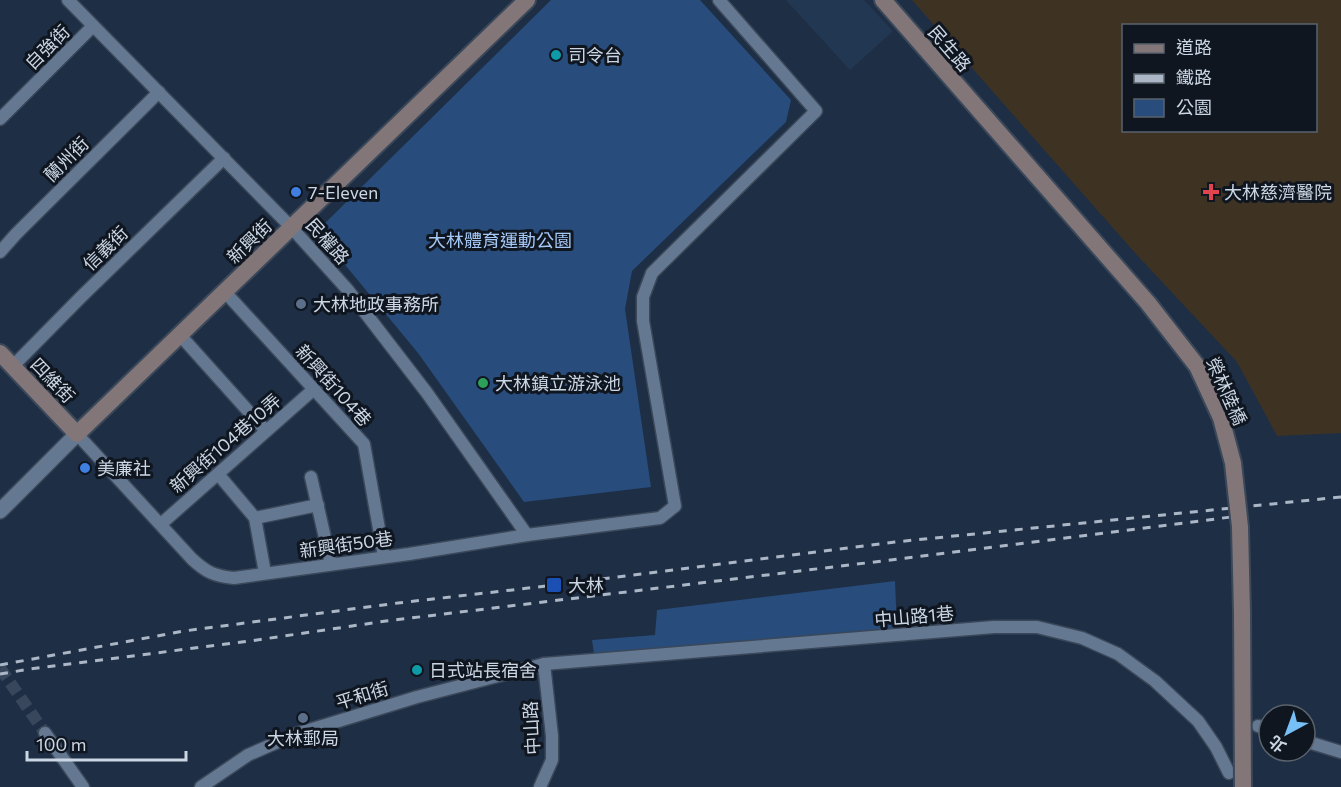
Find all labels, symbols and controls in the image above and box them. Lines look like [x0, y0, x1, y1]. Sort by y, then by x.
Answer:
street label: 自強街 [20, 20, 74, 74]
street label: 民生路 [924, 20, 976, 76]
legend [1122, 24, 1317, 132]
text: 道路 [1176, 36, 1212, 58]
place label: 司令台 [568, 44, 622, 66]
marker: 司令台 [549, 48, 563, 62]
text: 鐵路 [1176, 66, 1212, 88]
text: 公園 [1176, 96, 1212, 118]
street label: 蘭州街 [39, 132, 93, 186]
place label: 7-Eleven [308, 181, 378, 203]
place label: 大林慈濟醫院 [1224, 181, 1332, 203]
marker: 大林慈濟醫院 [1202, 183, 1220, 201]
marker: 7-Eleven [289, 185, 303, 199]
street label: 新興街 [222, 214, 276, 268]
street label: 民權路 [302, 214, 354, 268]
street label: 信義街 [78, 221, 132, 275]
park label: 大林體育運動公園 [428, 229, 572, 251]
place label: 大林地政事務所 [313, 293, 439, 315]
marker: 大林地政事務所 [294, 297, 308, 311]
street label: 新興街104巷 [292, 340, 376, 430]
street label: 四維街 [26, 353, 80, 407]
street label: 榮林陸橋 [1202, 354, 1252, 428]
place label: 大林鎮立游泳池 [495, 372, 621, 394]
marker: 大林鎮立游泳池 [476, 376, 490, 390]
street label: 新興街104巷10弄 [165, 389, 285, 497]
place label: 美廉社 [97, 457, 151, 479]
marker: 美廉社 [78, 461, 92, 475]
street label: 新興街50巷 [298, 527, 394, 561]
place label: 大林 [568, 574, 604, 596]
marker: 大林 [545, 576, 563, 594]
street label: 中山路1巷 [873, 602, 955, 630]
place label: 日式站長宿舍 [429, 659, 537, 681]
marker: 日式站長宿舍 [410, 663, 424, 677]
street label: 平和街 [333, 677, 391, 713]
street label: 中山路 [519, 700, 543, 756]
north arrow [1257, 703, 1317, 763]
marker: 大林郵局 [296, 711, 310, 725]
scale bar [27, 724, 186, 762]
place label: 大林郵局 [267, 727, 339, 749]
text: 北 [1265, 732, 1289, 757]
text: 100 m [36, 733, 86, 755]

